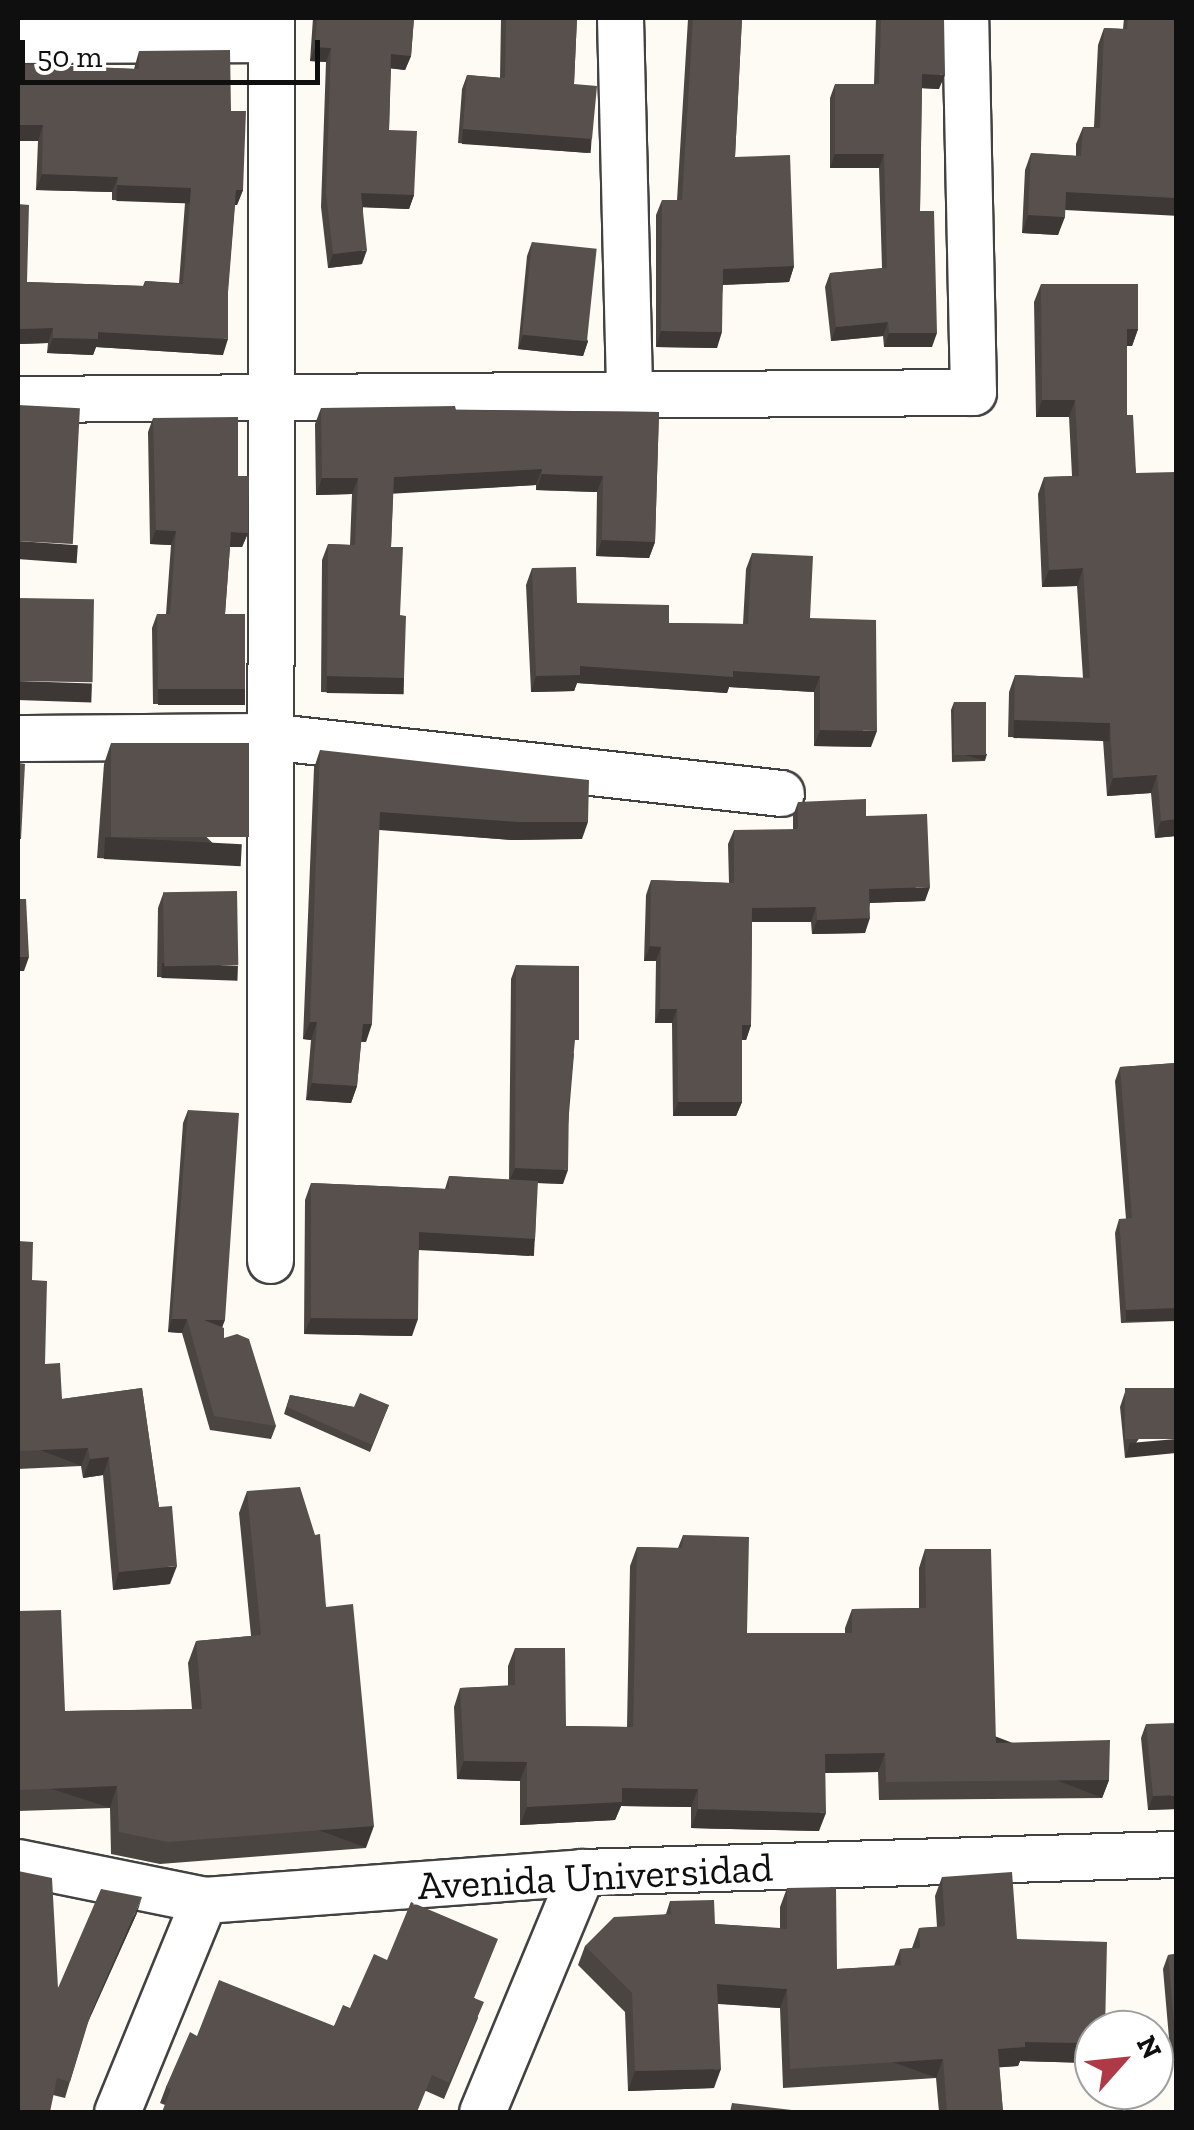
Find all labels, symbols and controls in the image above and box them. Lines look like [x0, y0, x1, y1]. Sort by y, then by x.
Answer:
scale bar [25, 20, 325, 82]
text: 50 m [37, 39, 102, 75]
street label: Avenida Universidad [416, 1843, 774, 1909]
north arrow [1074, 2010, 1174, 2110]
text: N [1130, 2030, 1169, 2064]

